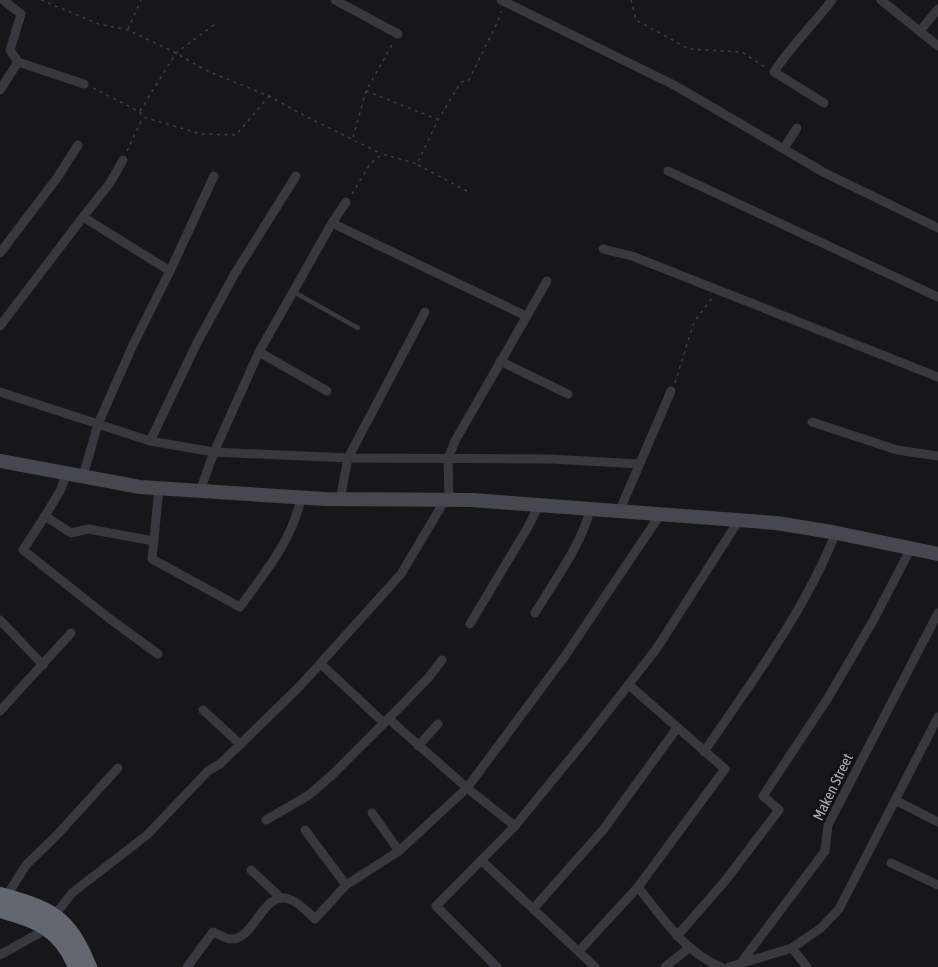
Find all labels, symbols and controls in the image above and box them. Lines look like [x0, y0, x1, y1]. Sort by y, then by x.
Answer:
street label: Maken Street [809, 751, 856, 823]

